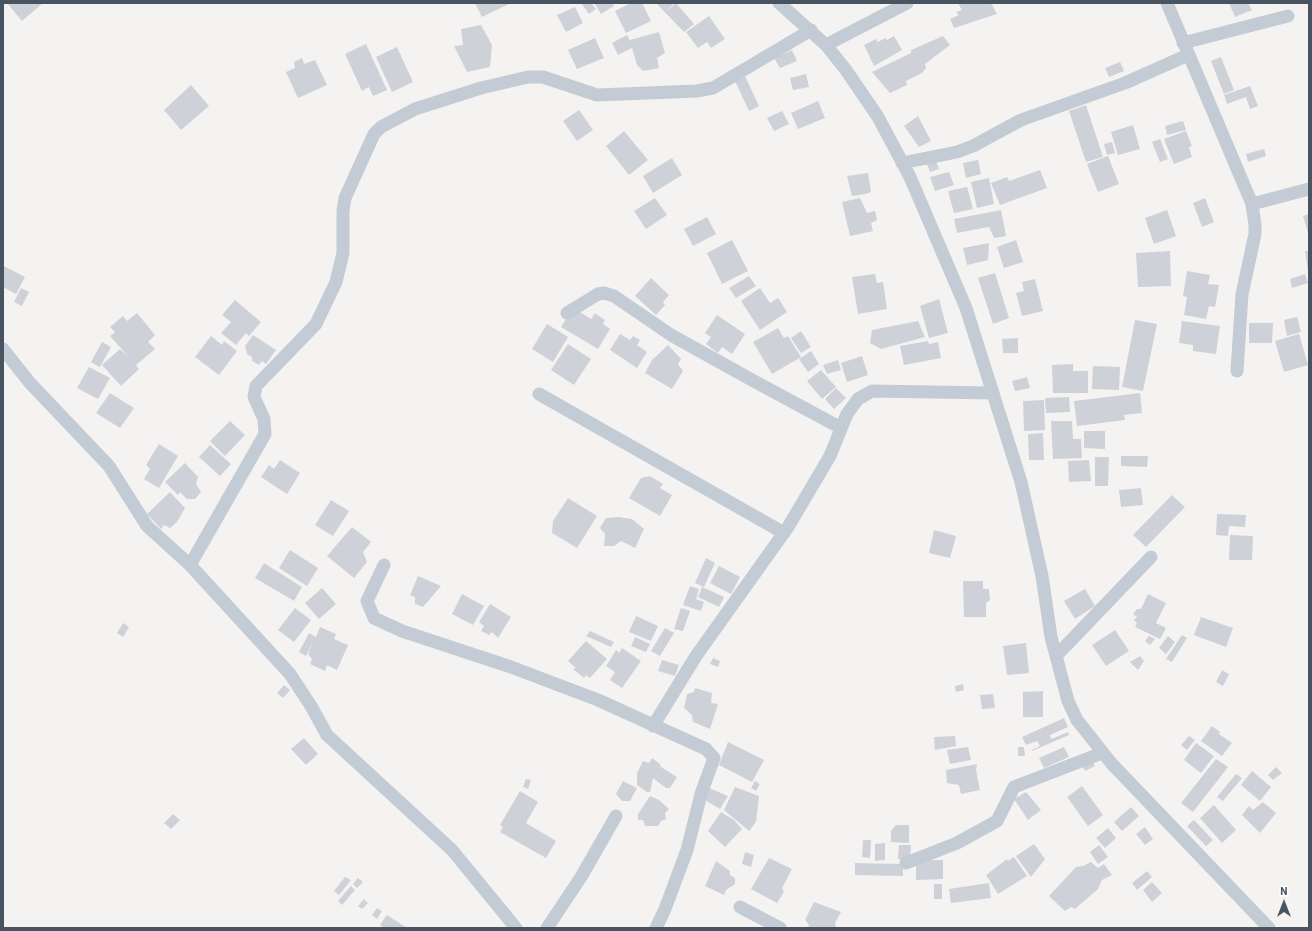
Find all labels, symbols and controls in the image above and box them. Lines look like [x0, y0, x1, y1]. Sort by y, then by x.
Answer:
north arrow [1264, 883, 1304, 923]
text: N [1280, 884, 1288, 897]

